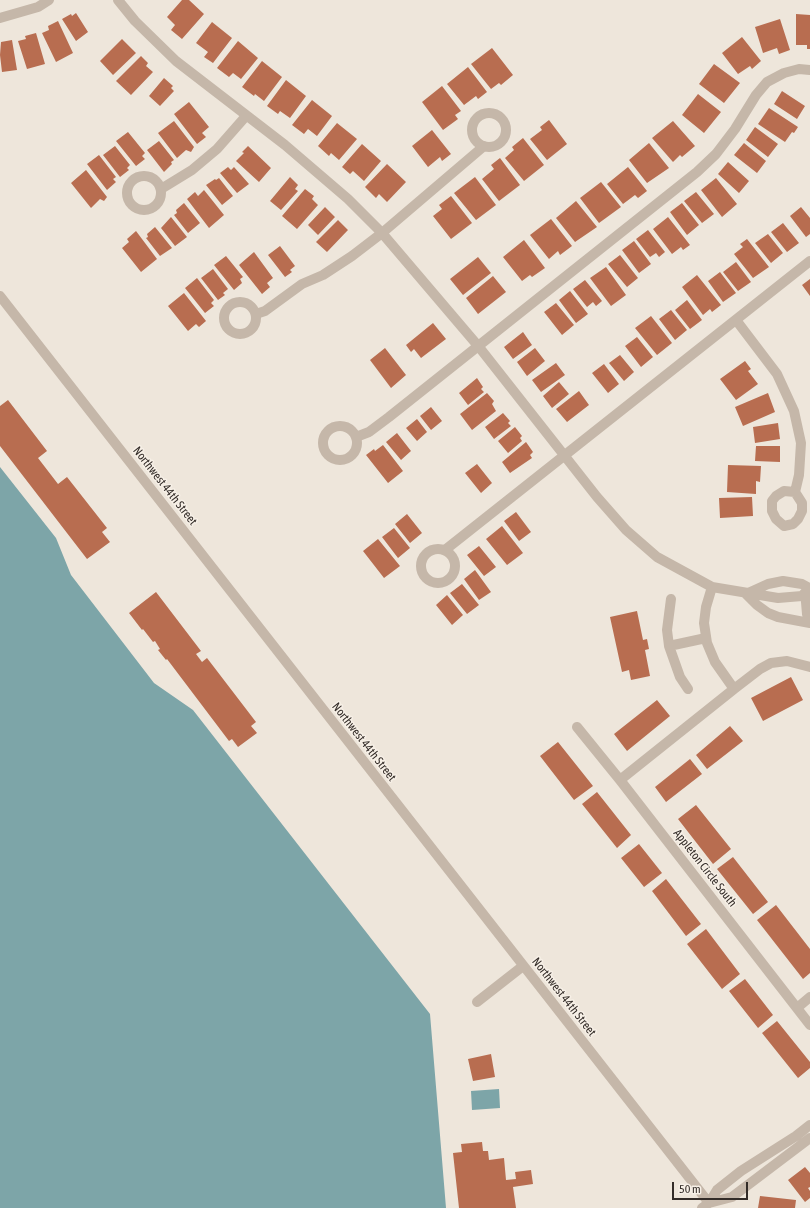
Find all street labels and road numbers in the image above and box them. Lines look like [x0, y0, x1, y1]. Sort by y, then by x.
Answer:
street label: Northwest 44th Street [130, 444, 200, 528]
street label: Northwest 44th Street [329, 700, 399, 784]
street label: Appleton Circle South [670, 826, 740, 910]
street label: Northwest 44th Street [529, 955, 599, 1039]

